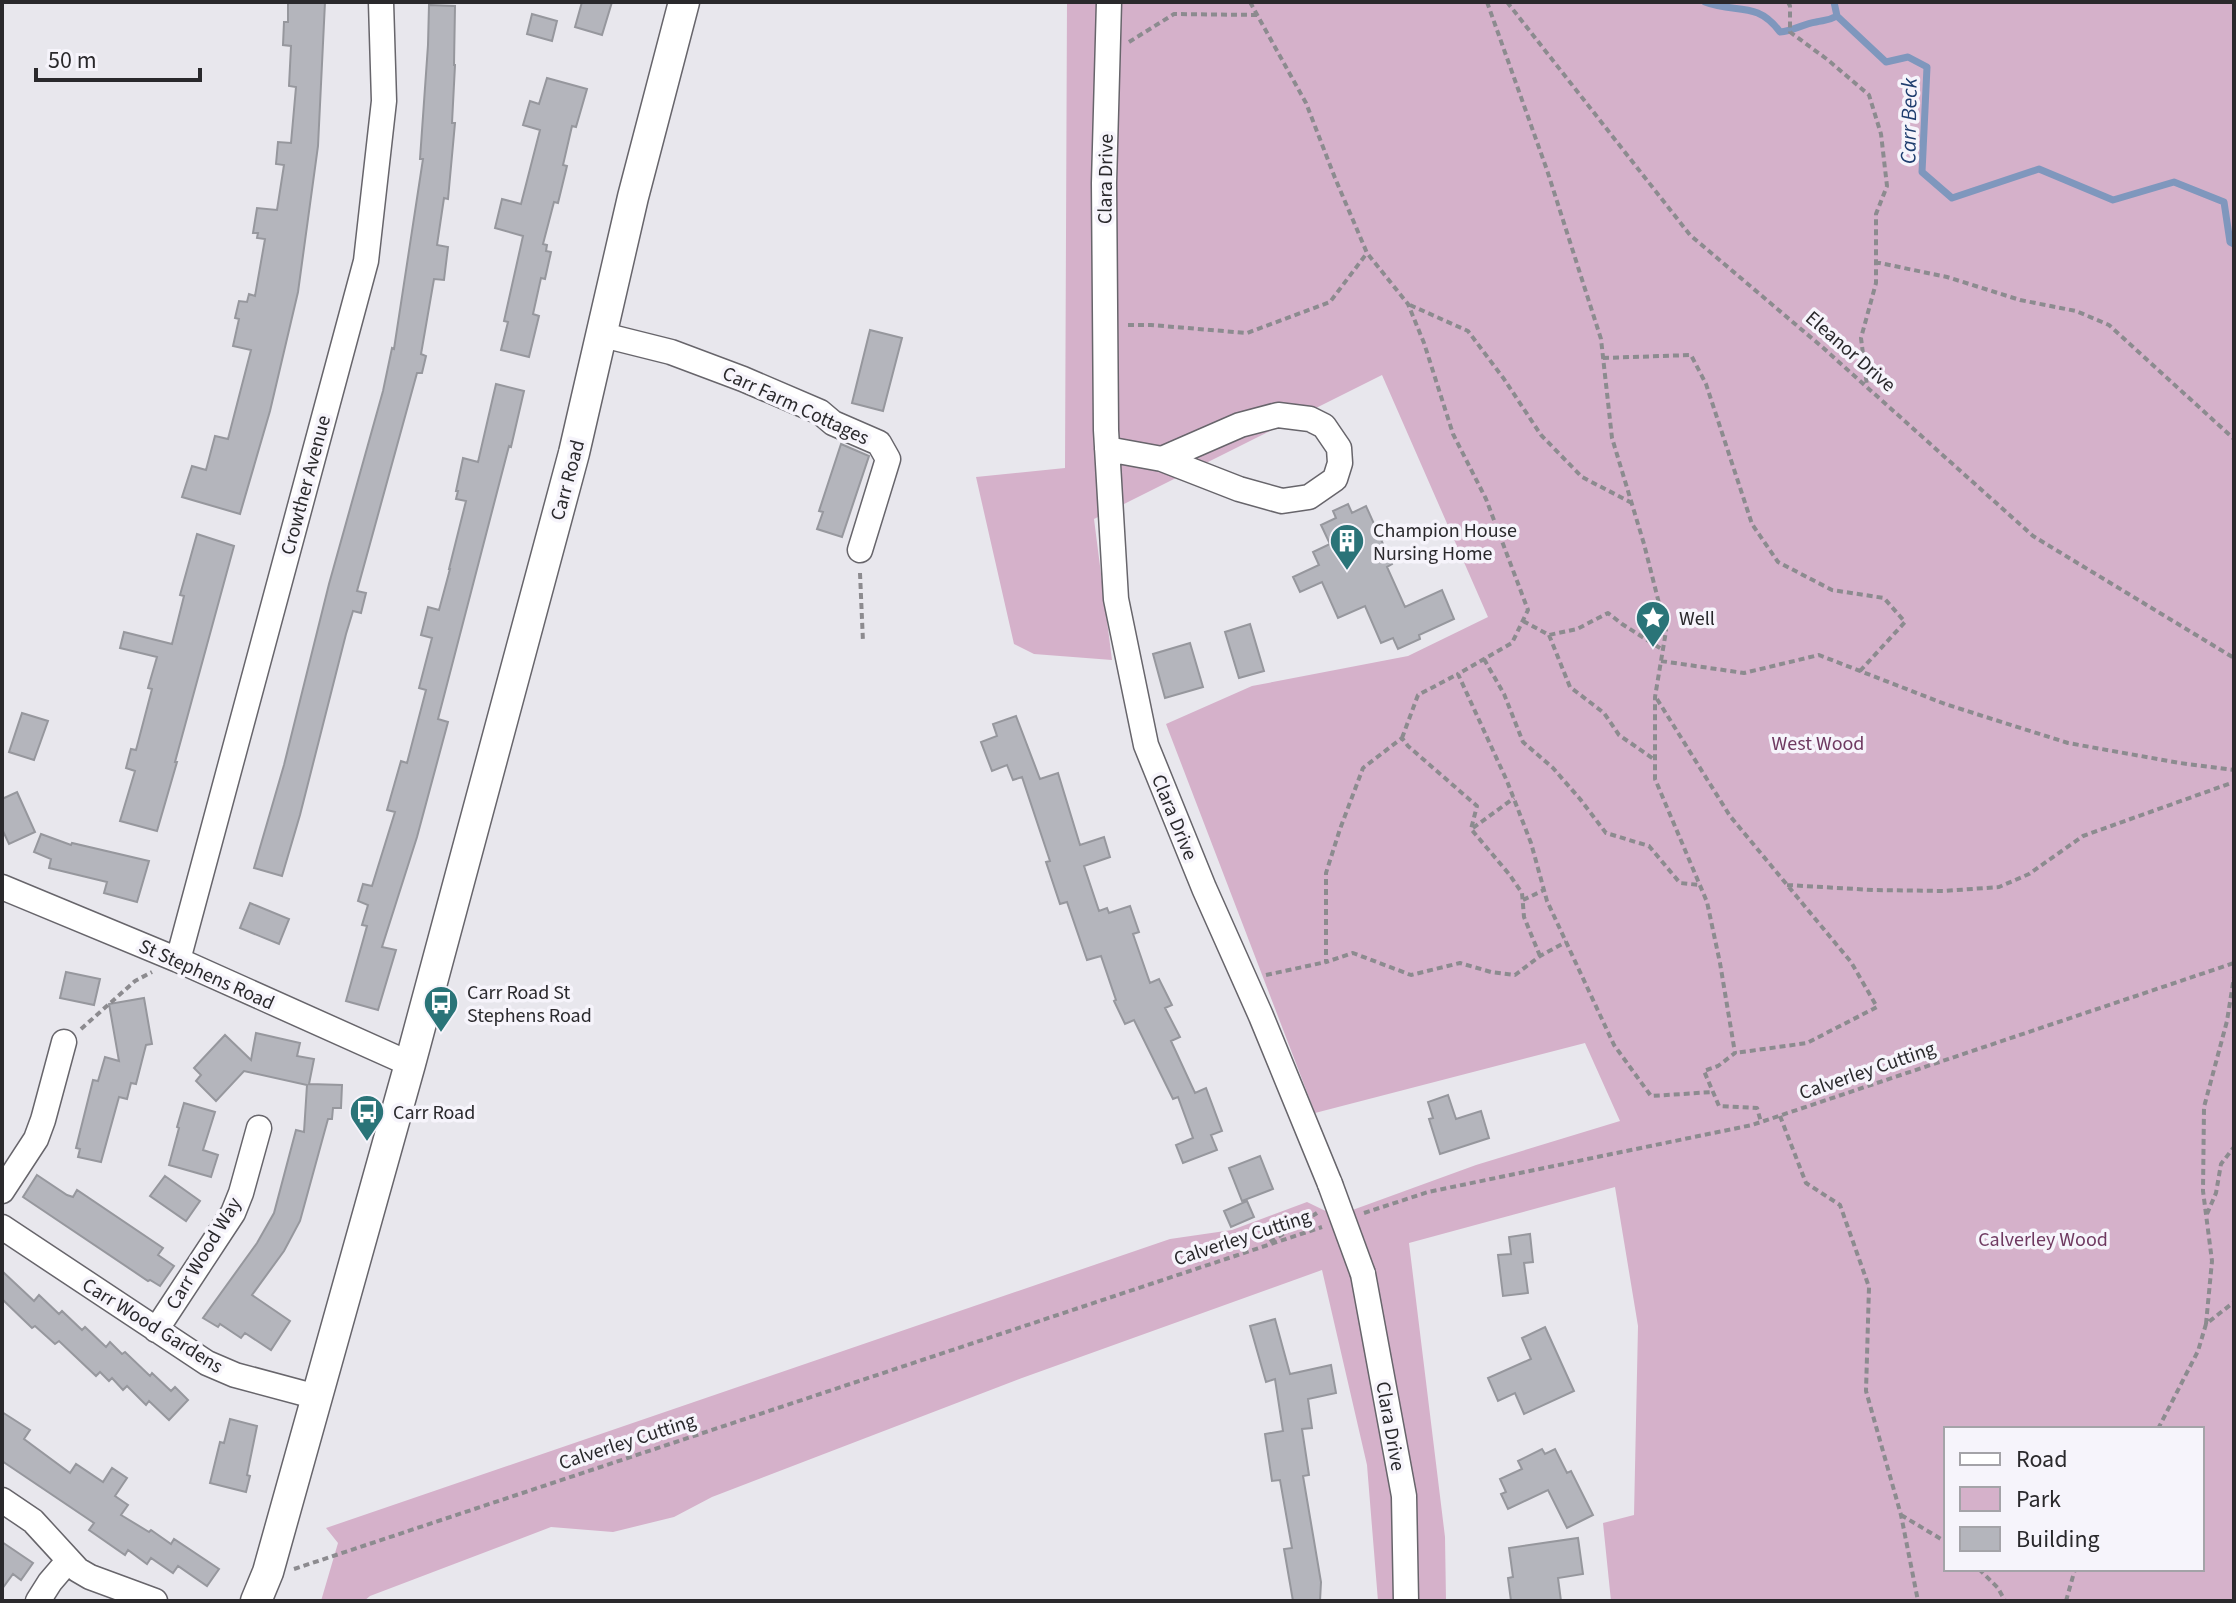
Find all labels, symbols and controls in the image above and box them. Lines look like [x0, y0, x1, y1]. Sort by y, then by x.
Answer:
scale bar [36, 32, 200, 82]
text: 50 m [48, 43, 97, 78]
water label: Carr Beck [1892, 77, 1926, 165]
street label: Clara Drive [1091, 133, 1121, 225]
street label: Eleanor Drive [1799, 305, 1902, 399]
street label: Carr Farm Cottages [718, 360, 874, 452]
street label: Crowther Avenue [274, 412, 338, 558]
street label: Carr Road [544, 437, 592, 524]
place label: Champion House Nursing Home [1373, 517, 1517, 568]
building icon: Champion House Nursing Home [1328, 522, 1366, 572]
place icon: Well [1634, 599, 1672, 649]
place label: Well [1679, 605, 1715, 633]
park label: West Wood [1772, 730, 1864, 758]
street label: Clara Drive [1144, 770, 1204, 865]
street label: St Stephens Road [134, 932, 279, 1017]
place label: Carr Road St Stephens Road [467, 979, 592, 1030]
bus stop icon: Carr Road St Stephens Road [422, 984, 460, 1034]
street label: Calverley Cutting [1795, 1035, 1939, 1107]
bus stop icon: Carr Road [348, 1093, 386, 1143]
place label: Carr Road [393, 1099, 475, 1127]
street label: Carr Wood Way [159, 1191, 249, 1315]
street label: Calverley Cutting [1170, 1203, 1314, 1273]
park label: Calverley Wood [1978, 1226, 2108, 1254]
street label: Carr Wood Gardens [77, 1271, 228, 1380]
street label: Clara Drive [1368, 1379, 1412, 1473]
street label: Calverley Cutting [555, 1407, 699, 1477]
legend [1944, 1427, 2204, 1571]
text: Road [2016, 1442, 2068, 1477]
text: Park [2016, 1482, 2061, 1517]
text: Building [2016, 1522, 2100, 1557]

